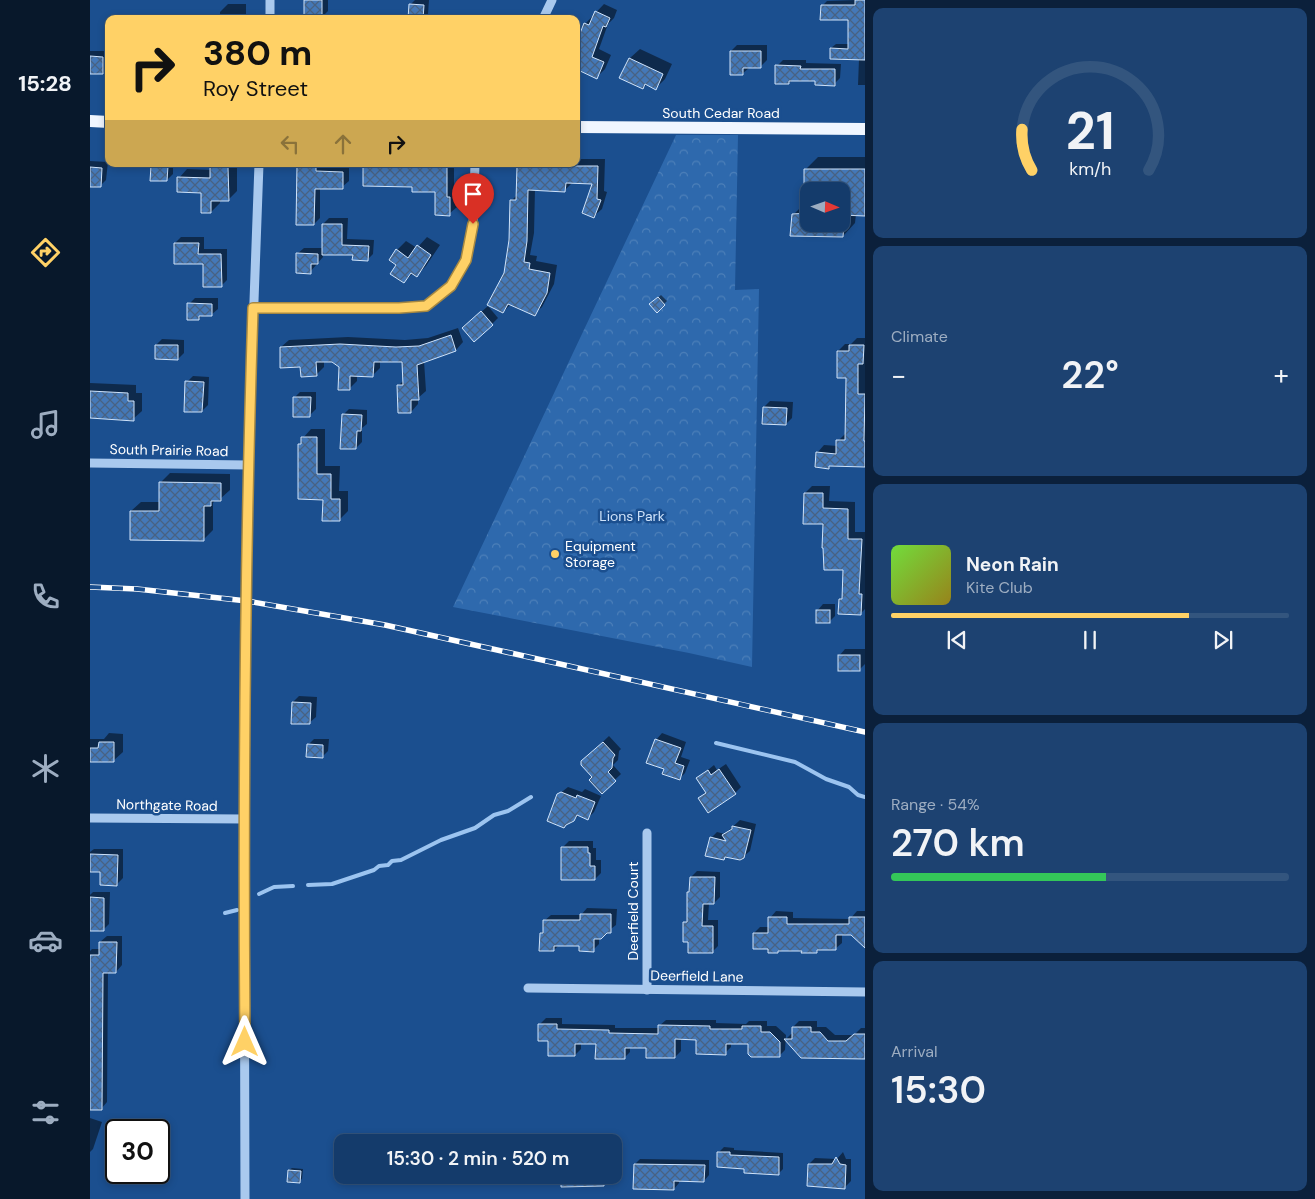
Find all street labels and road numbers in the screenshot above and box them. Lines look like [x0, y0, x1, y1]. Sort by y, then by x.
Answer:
street label: South Cedar Road [662, 104, 780, 122]
street label: South Prairie Road [109, 440, 229, 460]
street label: Northgate Road [116, 795, 218, 815]
street label: Deerfield Court [624, 861, 642, 961]
street label: Deerfield Lane [650, 966, 744, 986]

